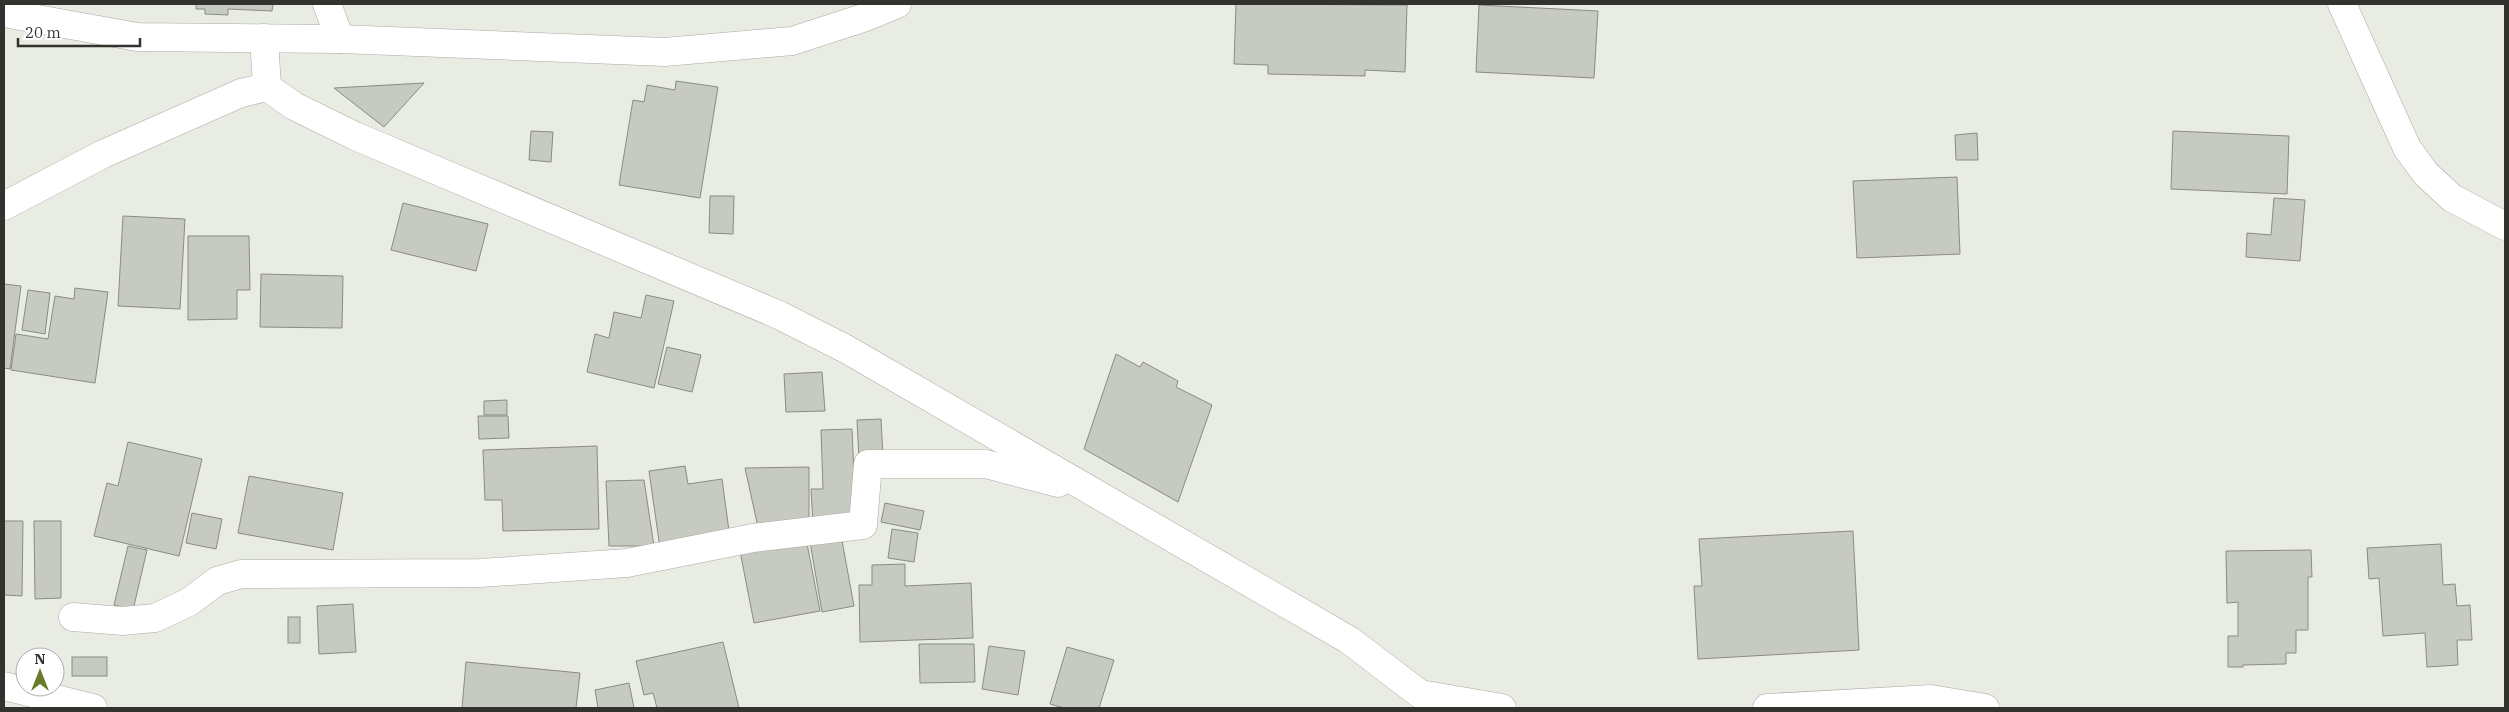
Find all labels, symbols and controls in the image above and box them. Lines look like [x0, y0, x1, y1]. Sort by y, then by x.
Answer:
scale bar [18, 15, 140, 47]
text: 20 m [25, 23, 61, 42]
north arrow [15, 647, 65, 697]
text: N [34, 650, 46, 668]

